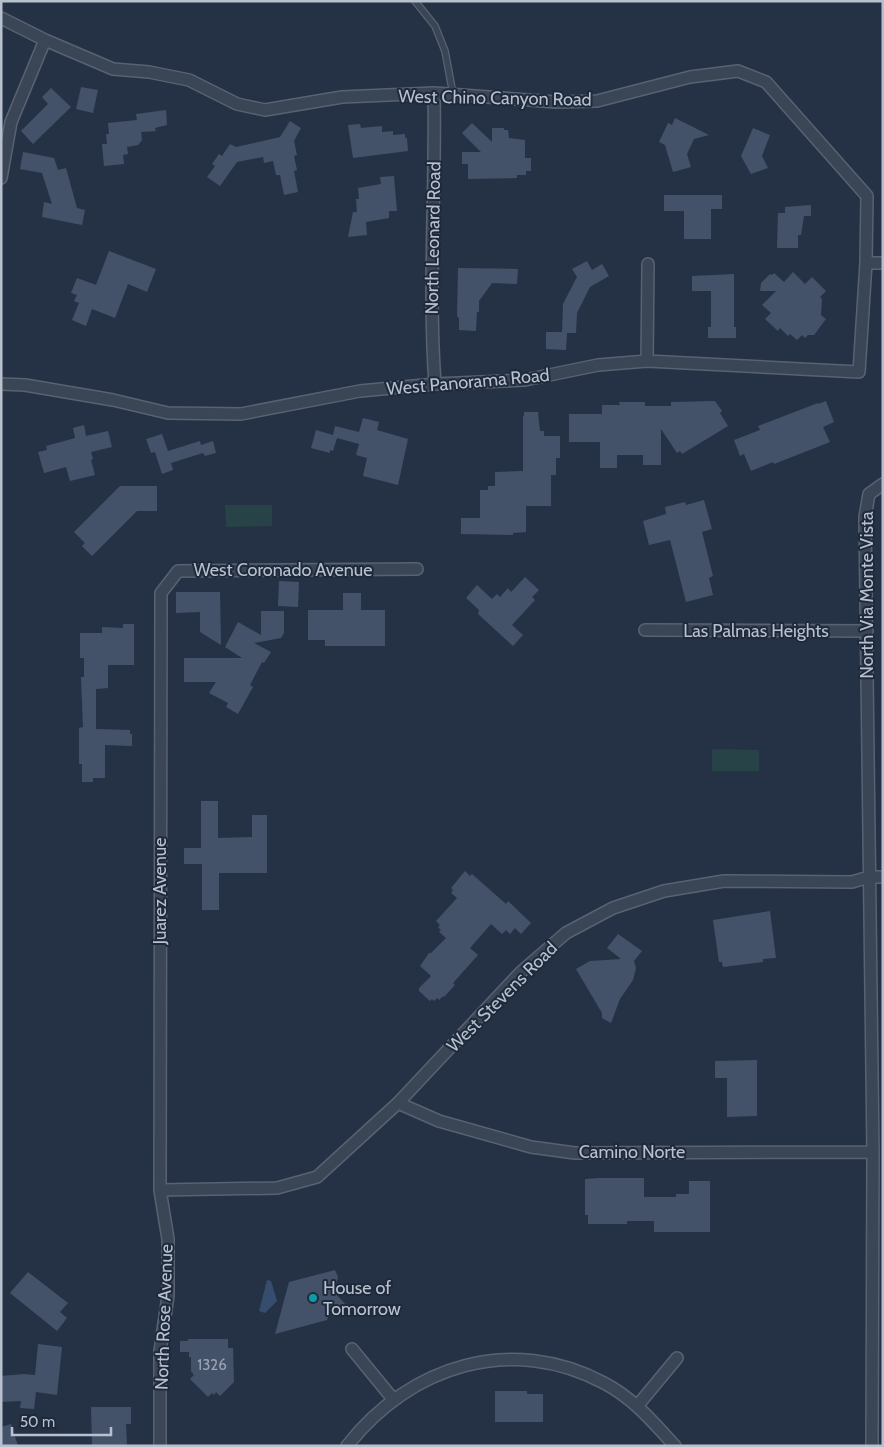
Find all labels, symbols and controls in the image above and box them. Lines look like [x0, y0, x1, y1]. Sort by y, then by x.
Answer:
street label: West Chino Canyon Road [398, 85, 592, 111]
street label: North Leonard Road [421, 161, 445, 315]
street label: West Panorama Road [386, 364, 550, 400]
street label: North Via Monte Vista [856, 511, 878, 679]
street label: West Coronado Avenue [194, 559, 372, 581]
street label: Las Palmas Heights [683, 620, 829, 642]
street label: Juarez Avenue [149, 838, 171, 945]
street label: West Stevens Road [442, 937, 562, 1057]
street label: Camino Norte [579, 1141, 685, 1163]
street label: North Rose Avenue [150, 1244, 178, 1390]
place label: House of Tomorrow [323, 1277, 401, 1320]
marker: House of Tomorrow [307, 1292, 319, 1304]
house number: 1326 [197, 1356, 227, 1374]
scale bar [12, 1404, 111, 1436]
text: 50 m [20, 1413, 55, 1431]

